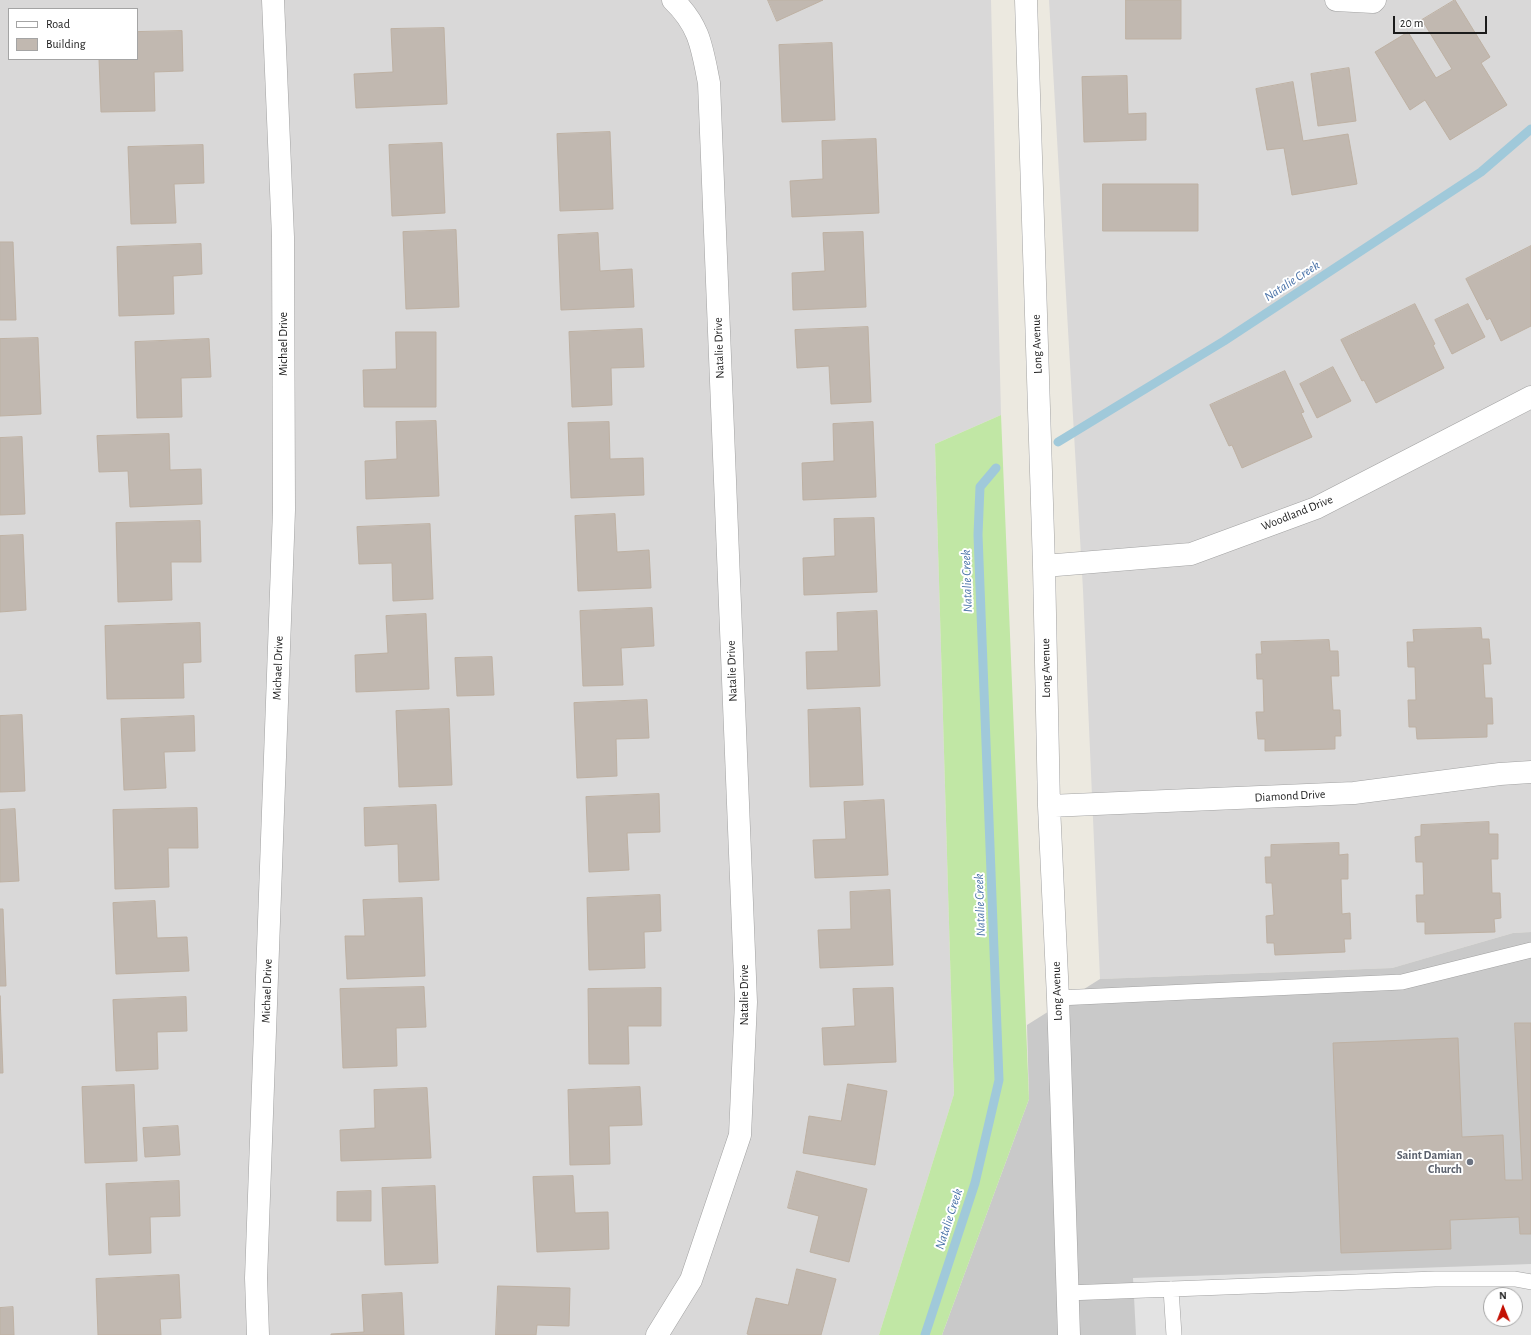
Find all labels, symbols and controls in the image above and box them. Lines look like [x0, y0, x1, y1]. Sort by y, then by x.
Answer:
legend [8, 8, 138, 60]
scale bar [1395, 8, 1489, 34]
text: 20 m [1400, 17, 1423, 29]
text: Road [46, 18, 70, 30]
text: Building [46, 38, 86, 50]
water label: Natalie Creek [1261, 257, 1323, 305]
street label: Michael Drive [276, 312, 290, 376]
street label: Long Avenue [1029, 314, 1045, 374]
street label: Natalie Drive [711, 317, 727, 379]
street label: Woodland Drive [1259, 492, 1335, 534]
water label: Natalie Creek [958, 549, 976, 613]
street label: Michael Drive [270, 636, 286, 700]
street label: Long Avenue [1038, 638, 1054, 698]
street label: Natalie Drive [724, 640, 740, 702]
street label: Diamond Drive [1254, 787, 1326, 805]
water label: Natalie Creek [971, 873, 989, 937]
street label: Michael Drive [259, 959, 275, 1023]
street label: Long Avenue [1049, 961, 1065, 1021]
street label: Natalie Drive [737, 964, 751, 1026]
place label: Saint Damian Church [1397, 1148, 1462, 1176]
marker: Saint Damian Church [1465, 1157, 1475, 1167]
water label: Natalie Creek [932, 1187, 966, 1251]
north arrow [1483, 1287, 1523, 1327]
text: N [1499, 1290, 1507, 1301]

